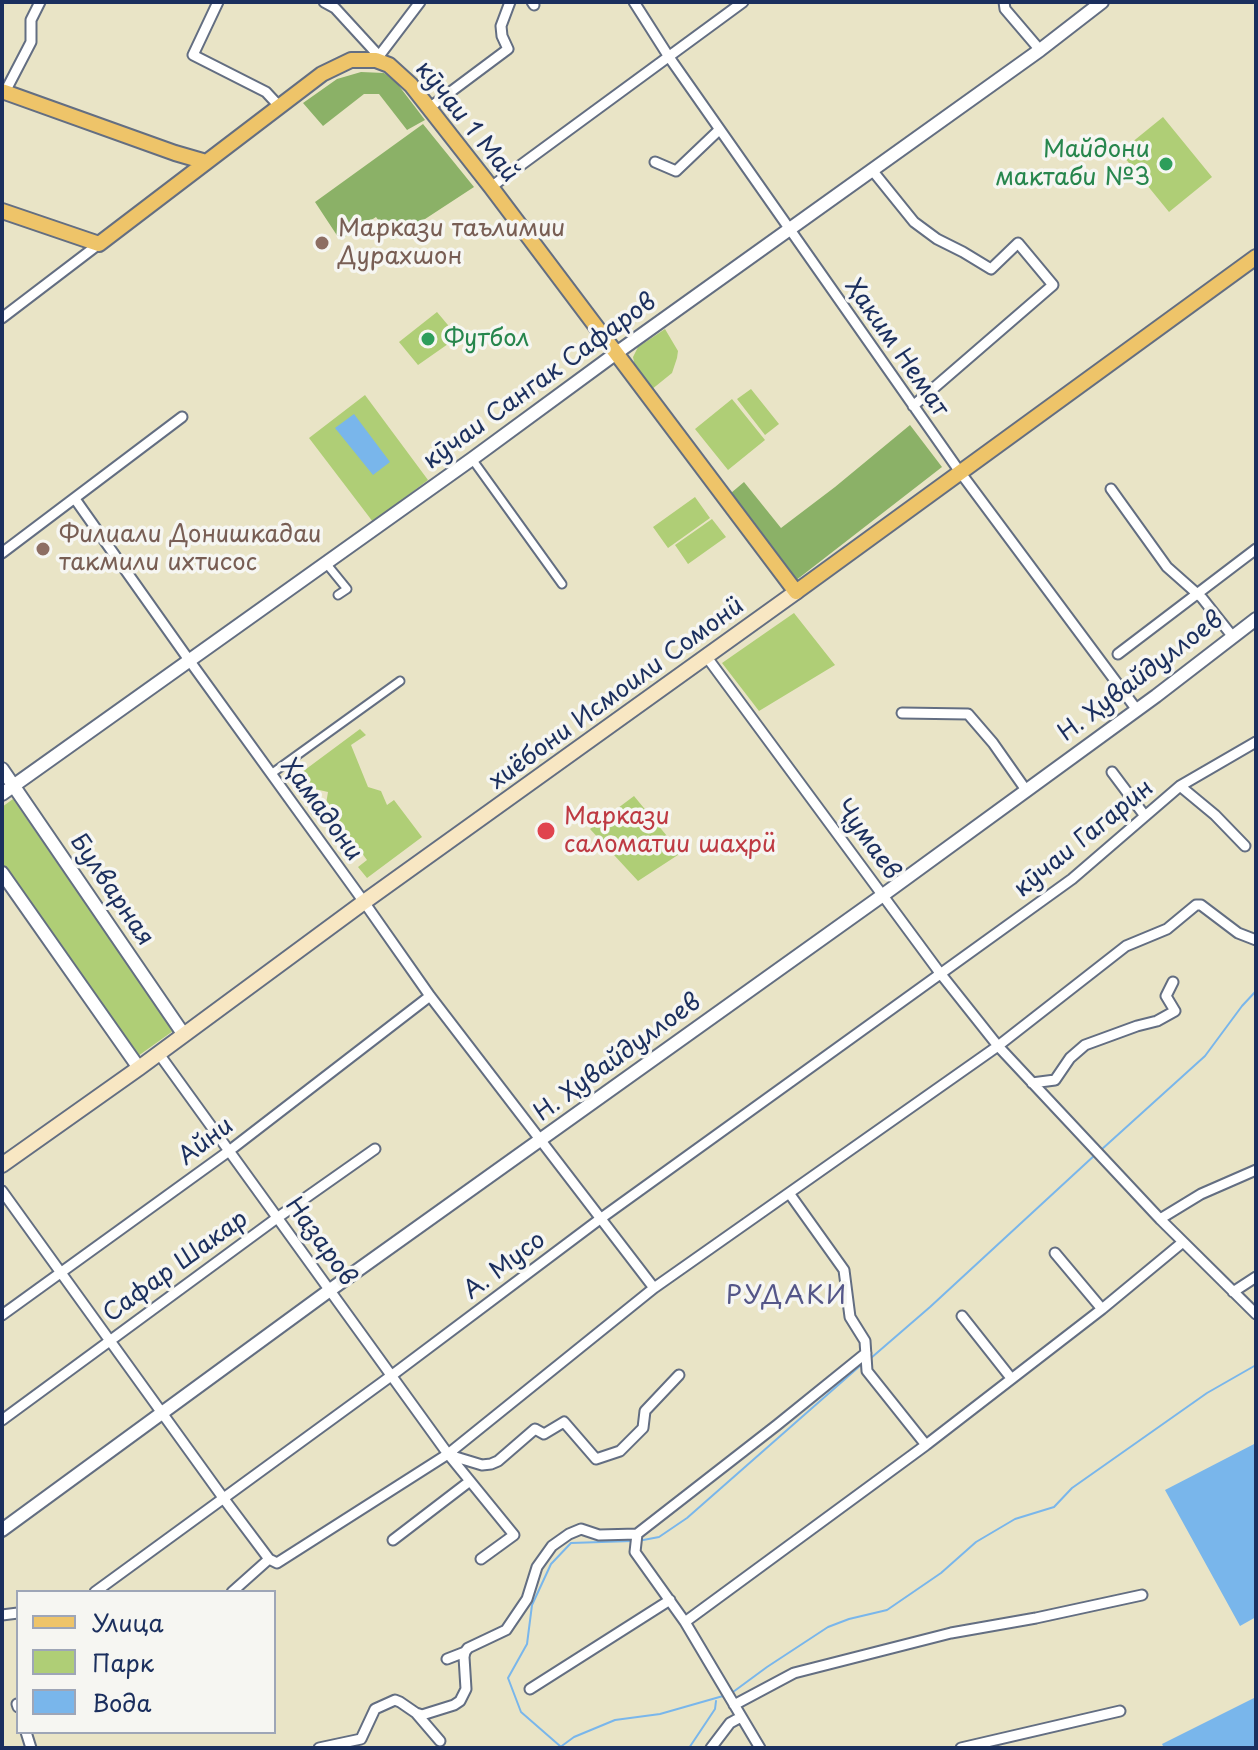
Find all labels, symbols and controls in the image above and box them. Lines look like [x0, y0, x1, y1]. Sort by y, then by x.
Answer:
street label: кӯчаи 1 Май [408, 56, 524, 188]
place label: Майдони мактаби №3 [995, 136, 1150, 192]
marker: Майдони мактаби №3 [1157, 155, 1175, 173]
place label: Маркази таълимии Дурахшон [338, 215, 565, 271]
marker: Маркази таълимии Дурахшон [313, 234, 331, 252]
street label: Ҳаким Немат [838, 274, 954, 422]
street label: кӯчаи Сангак Сафаров [418, 288, 662, 476]
place label: Футбол [444, 325, 529, 353]
marker: Футбол [419, 330, 437, 348]
place label: Филиали Донишкадаи такмили ихтисос [59, 521, 321, 577]
marker: Филиали Донишкадаи такмили ихтисос [34, 540, 52, 558]
street label: хиёбони Исмоили Сомонӣ [484, 592, 750, 796]
street label: Н. Ҳувайдуллоев [1053, 606, 1229, 748]
street label: Ҳамадони [274, 753, 368, 867]
street label: кӯчаи Гагарин [1008, 774, 1160, 904]
street label: Ҷумаев [828, 794, 906, 886]
place label: Маркази саломатии шаҳрӣ [564, 803, 776, 859]
marker: Маркази саломатии шаҳрӣ [535, 820, 557, 842]
street label: Булварная [63, 828, 159, 952]
street label: Н. Ҳувайдуллоев [529, 988, 707, 1128]
street label: Айни [173, 1112, 239, 1172]
street label: Назаров [278, 1192, 362, 1292]
street label: Сафар Шакар [98, 1205, 254, 1329]
street label: А. Мусо [458, 1226, 552, 1306]
district label: РУДАКИ [726, 1281, 848, 1313]
legend [16, 1590, 276, 1734]
text: Улица [92, 1604, 164, 1640]
text: Парк [92, 1644, 154, 1680]
text: Вода [92, 1684, 151, 1720]

